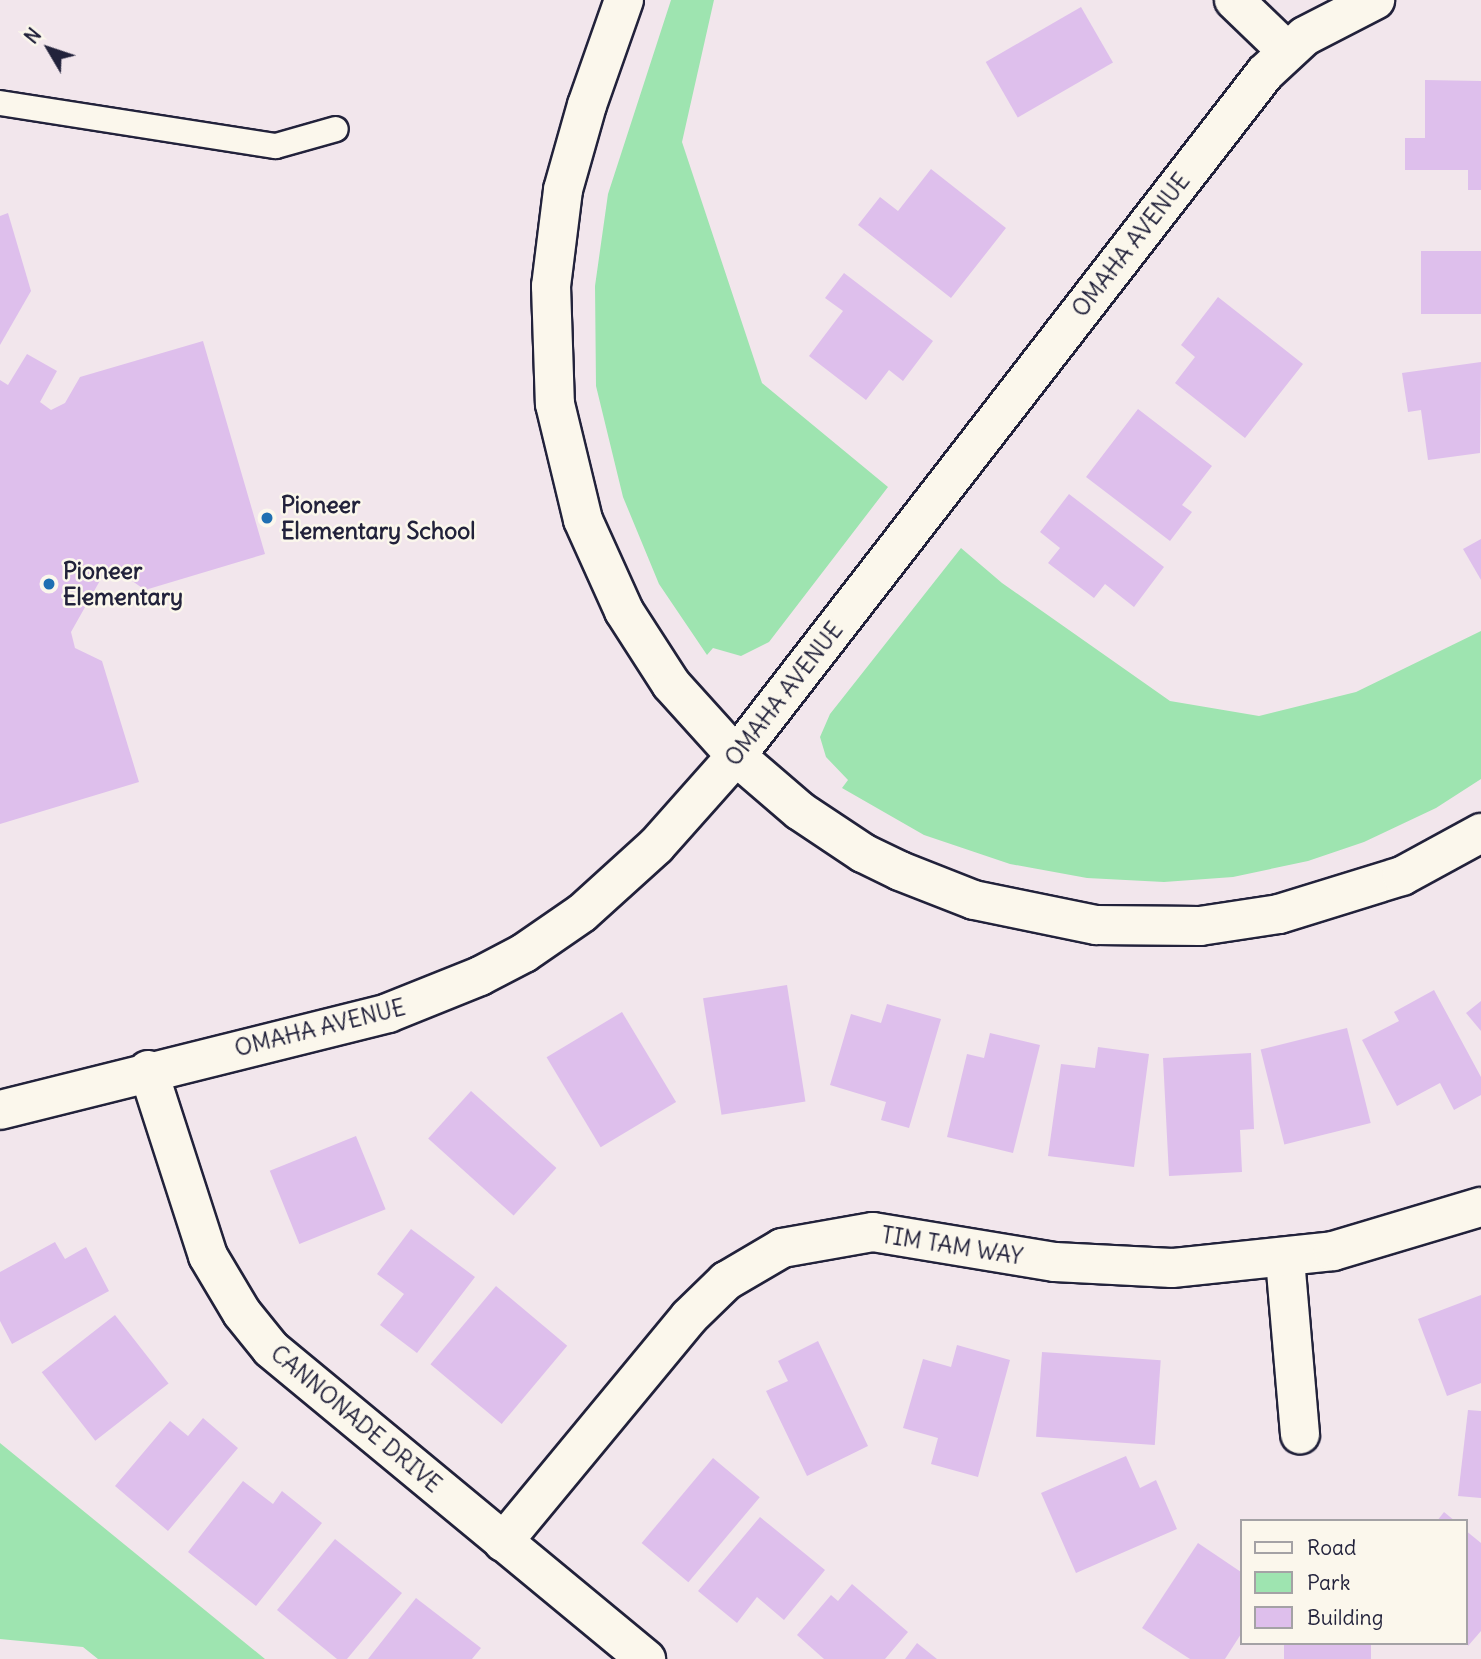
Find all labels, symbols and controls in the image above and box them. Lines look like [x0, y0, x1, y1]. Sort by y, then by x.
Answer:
north arrow [14, 14, 84, 84]
text: N [19, 23, 46, 48]
street label: OMAHA AVENUE [1066, 168, 1196, 322]
place label: Pioneer Elementary School [281, 491, 475, 545]
marker: Pioneer Elementary School [259, 510, 275, 526]
place label: Pioneer Elementary [63, 557, 183, 611]
marker: Pioneer Elementary [41, 576, 57, 592]
street label: OMAHA AVENUE [719, 617, 849, 771]
street label: OMAHA AVENUE [232, 993, 408, 1063]
street label: TIM TAM WAY [879, 1221, 1025, 1271]
street label: CANNONADE DRIVE [265, 1340, 447, 1498]
legend [1240, 1519, 1467, 1645]
text: Road [1307, 1534, 1356, 1561]
text: Park [1307, 1569, 1350, 1596]
text: Building [1307, 1604, 1383, 1631]

